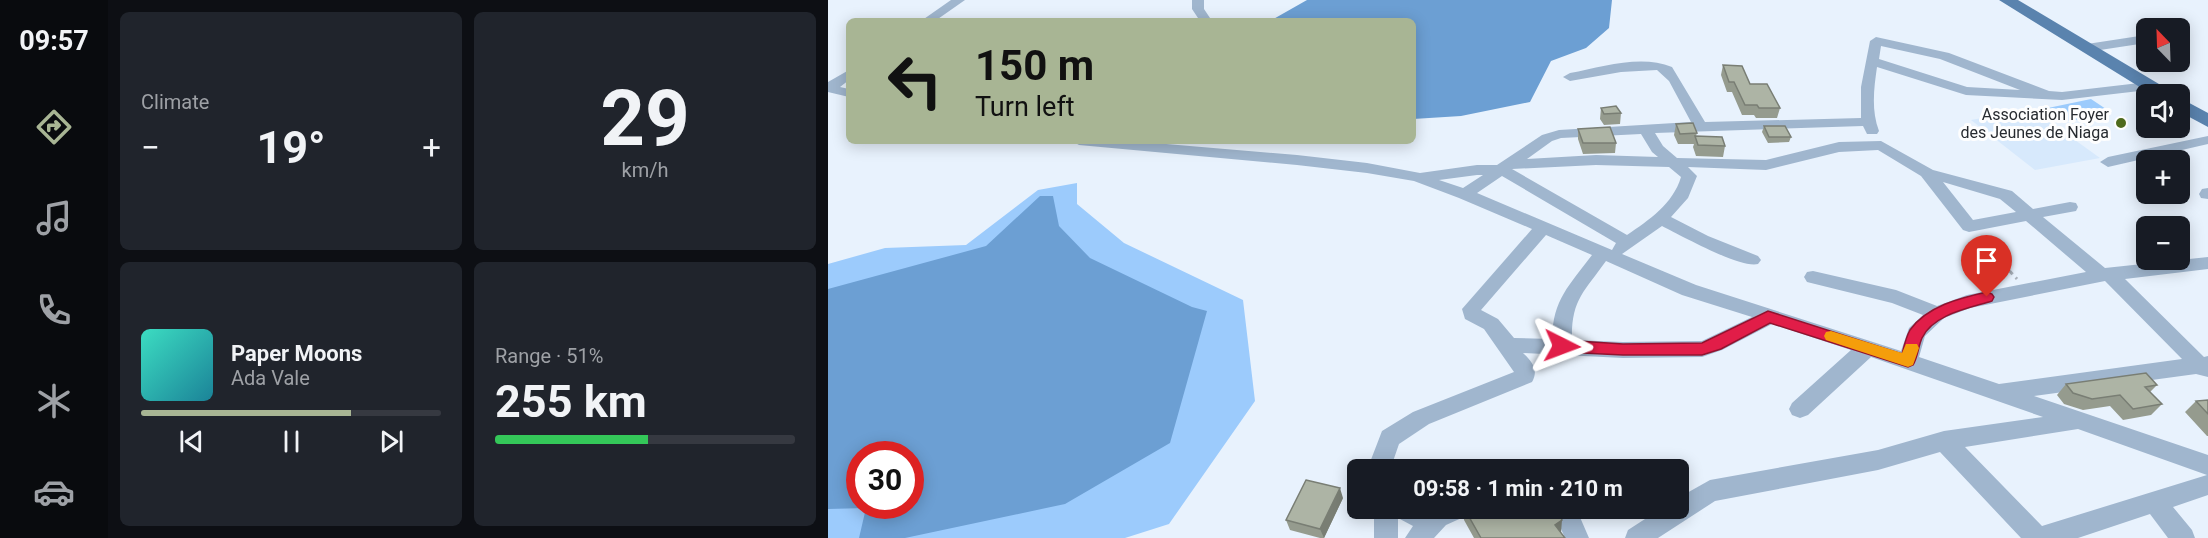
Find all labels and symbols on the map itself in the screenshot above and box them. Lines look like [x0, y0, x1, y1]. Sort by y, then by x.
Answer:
north arrow [2136, 18, 2190, 72]
place label: Association Foyer des Jeunes de Niaga [1960, 105, 2110, 142]
marker: Association Foyer des Jeunes de Niaga [2114, 116, 2128, 130]
pin [1961, 235, 2012, 297]
position arrow [1530, 314, 1594, 378]
speed limit sign: 30 [846, 441, 924, 519]

